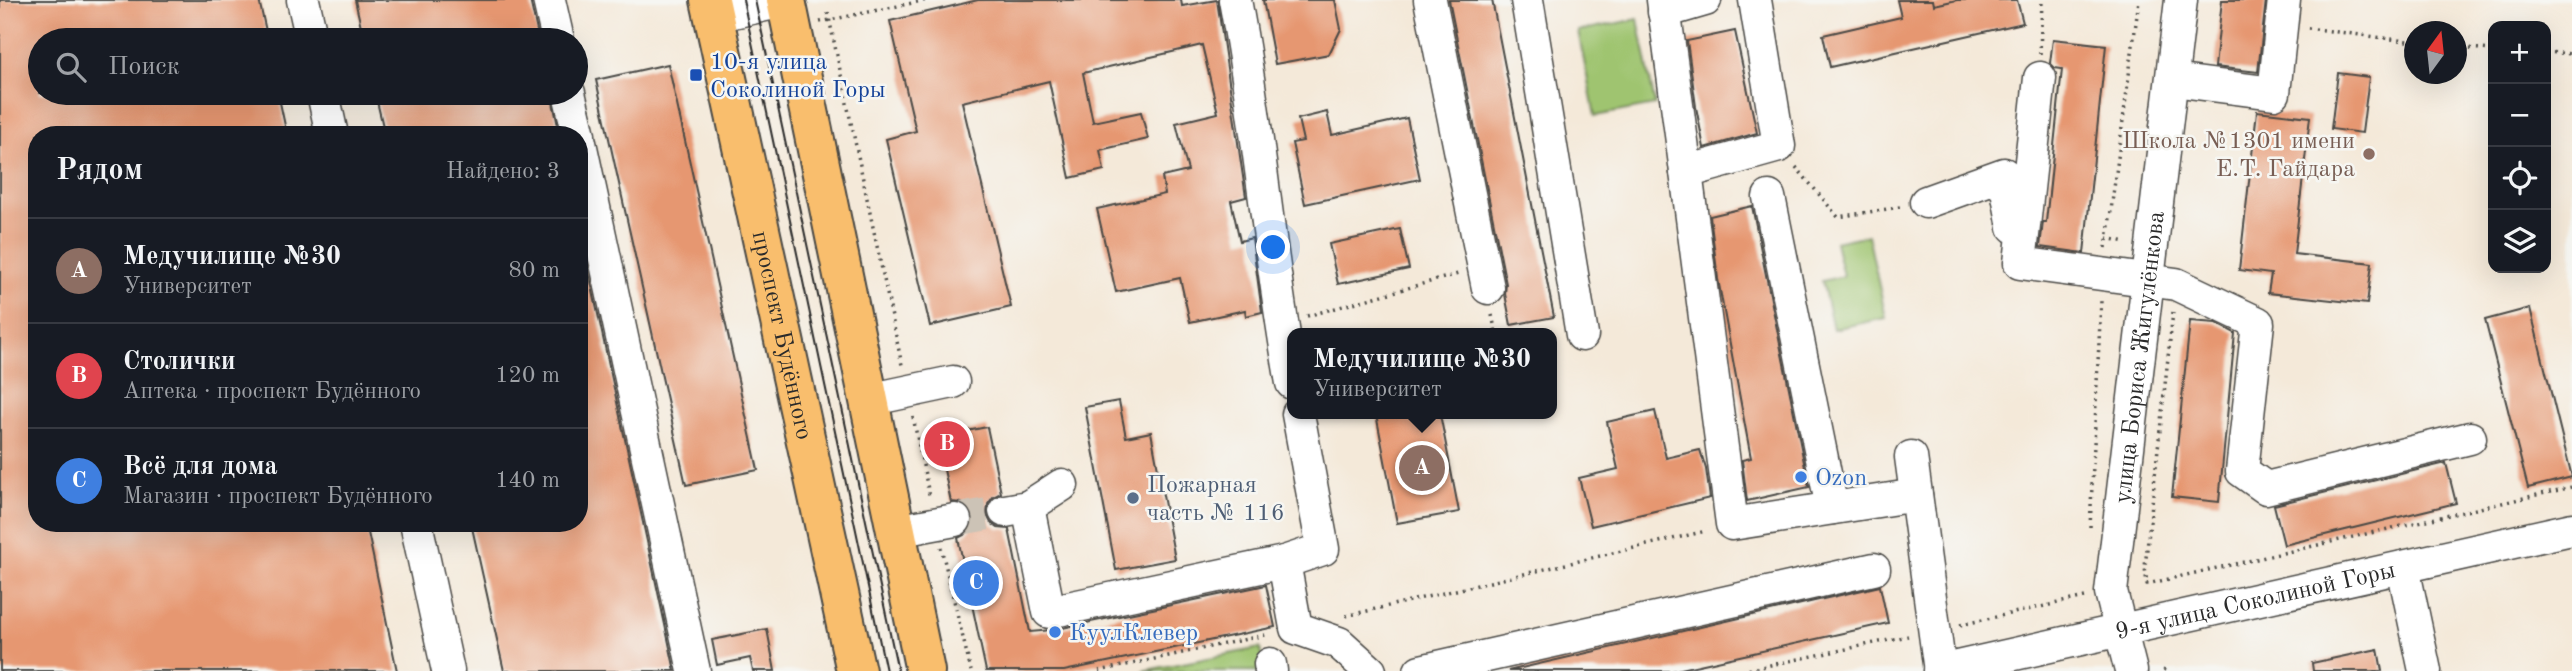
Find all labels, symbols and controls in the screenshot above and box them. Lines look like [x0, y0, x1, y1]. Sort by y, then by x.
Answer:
north arrow [2404, 21, 2467, 84]
map controls [2488, 21, 2551, 273]
button: + [2488, 21, 2551, 84]
search box [28, 28, 588, 105]
icon: search [52, 48, 90, 86]
place label: 10-я улица Соколиной Горы [710, 51, 886, 103]
text: Поиск [108, 54, 180, 80]
marker: 10-я улица Соколиной Горы [688, 67, 704, 83]
button: − [2488, 84, 2551, 147]
place label: Школа №1301 имени Е.Т. Гайдара [2122, 130, 2355, 182]
marker: Школа №1301 имени Е.Т. Гайдара [2361, 146, 2377, 162]
button: locate [2488, 147, 2551, 210]
text: Рядом [56, 156, 143, 186]
text: Найдено: 3 [446, 160, 560, 183]
street label: улица Бориса Жигулёнкова [2112, 210, 2170, 505]
button: layers [2488, 210, 2551, 273]
street label: проспект Будённого [747, 229, 815, 442]
your location [1256, 230, 1290, 264]
text: Медучилище №30 [123, 244, 341, 270]
text: A [70, 259, 88, 282]
text: 80 m [509, 259, 560, 282]
text: Университет [123, 275, 252, 298]
popup [1287, 328, 1557, 419]
text: Медучилище №30 [1313, 347, 1531, 373]
text: Столички [123, 349, 236, 375]
text: B [71, 364, 87, 387]
text: 120 m [495, 364, 560, 387]
text: Университет [1313, 378, 1442, 401]
text: Аптека · проспект Будённого [123, 380, 421, 403]
pin: B [924, 418, 970, 470]
pin: A [1399, 442, 1445, 494]
text: Всё для дома [123, 454, 278, 480]
place label: Ozon [1815, 467, 1867, 491]
text: C [71, 469, 87, 492]
text: 140 m [495, 469, 560, 492]
marker: Ozon [1793, 469, 1809, 485]
place label: Пожарная часть № 116 [1147, 474, 1285, 526]
text: Магазин · проспект Будённого [123, 485, 433, 508]
marker: Пожарная часть № 116 [1125, 490, 1141, 506]
pin: C [953, 557, 999, 609]
street label: 9-я улица Соколиной Горы [2113, 559, 2398, 645]
place label: КуулКлевер [1069, 622, 1198, 646]
marker: КуулКлевер [1047, 624, 1063, 640]

